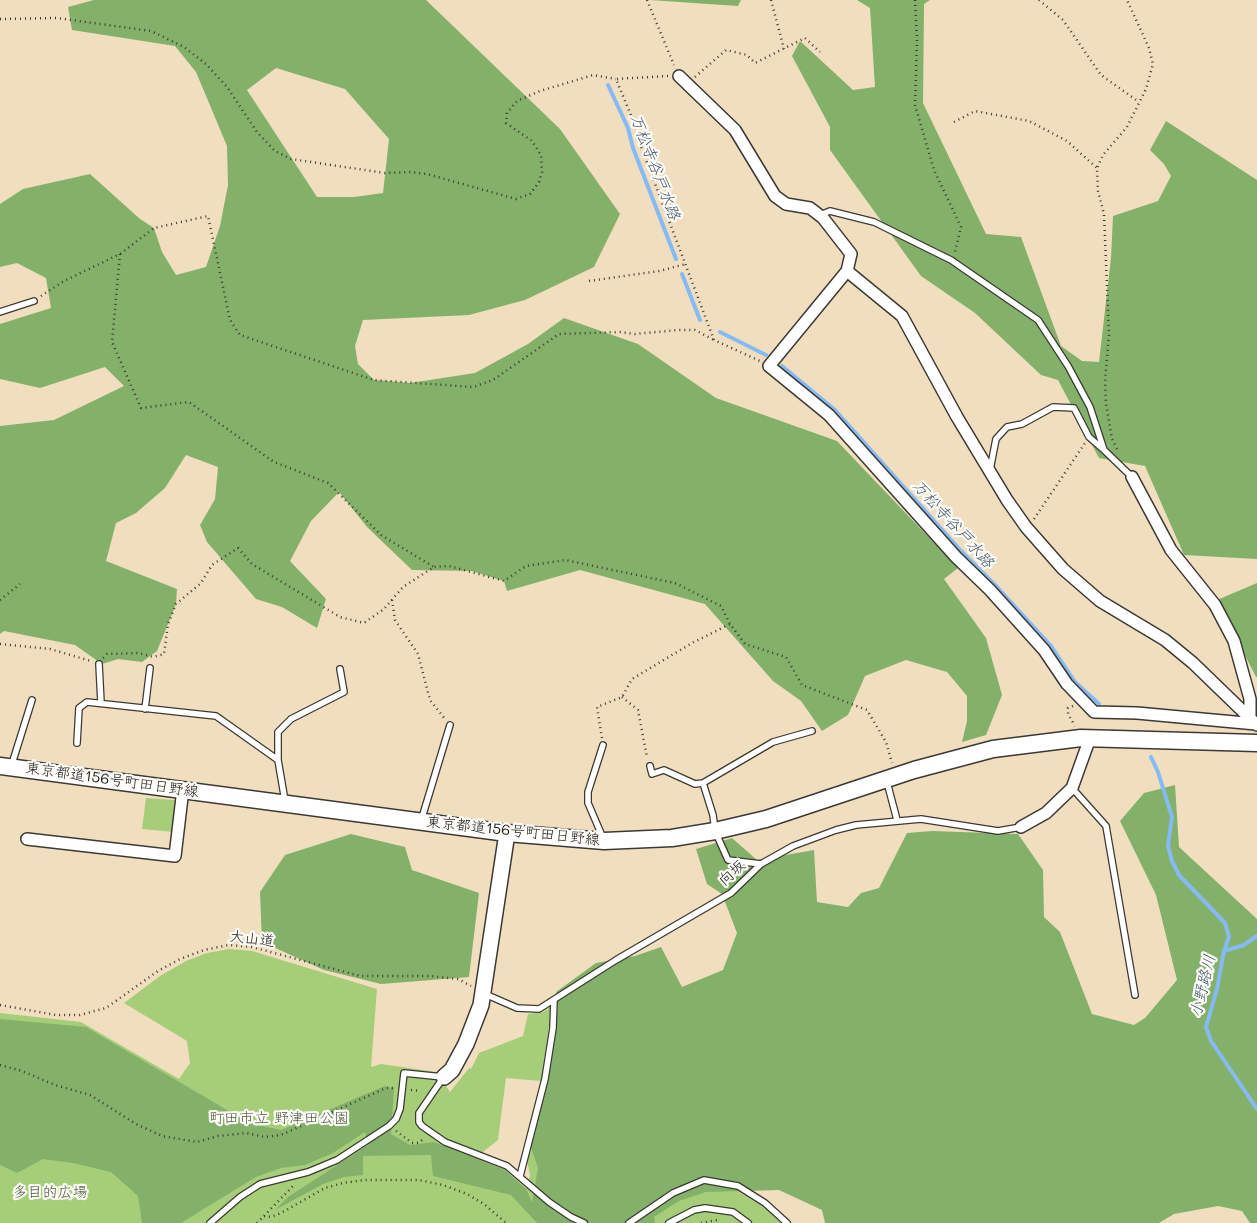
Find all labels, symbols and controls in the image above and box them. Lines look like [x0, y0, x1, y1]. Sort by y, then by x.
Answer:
water label: 万松寺谷戸水路 [626, 111, 684, 223]
water label: 万松寺谷戸水路 [908, 476, 998, 572]
street label: 東京都道156号町田日野線 [24, 759, 200, 801]
street label: 東京都道156号町田日野線 [425, 813, 601, 849]
street label: 向坂 [715, 856, 749, 890]
street label: 大山道 [229, 927, 275, 951]
water label: 小野路川 [1186, 953, 1220, 1019]
park label: 町田市立 野津田公園 [209, 1109, 349, 1127]
park label: 多目的広場 [13, 1183, 87, 1201]

